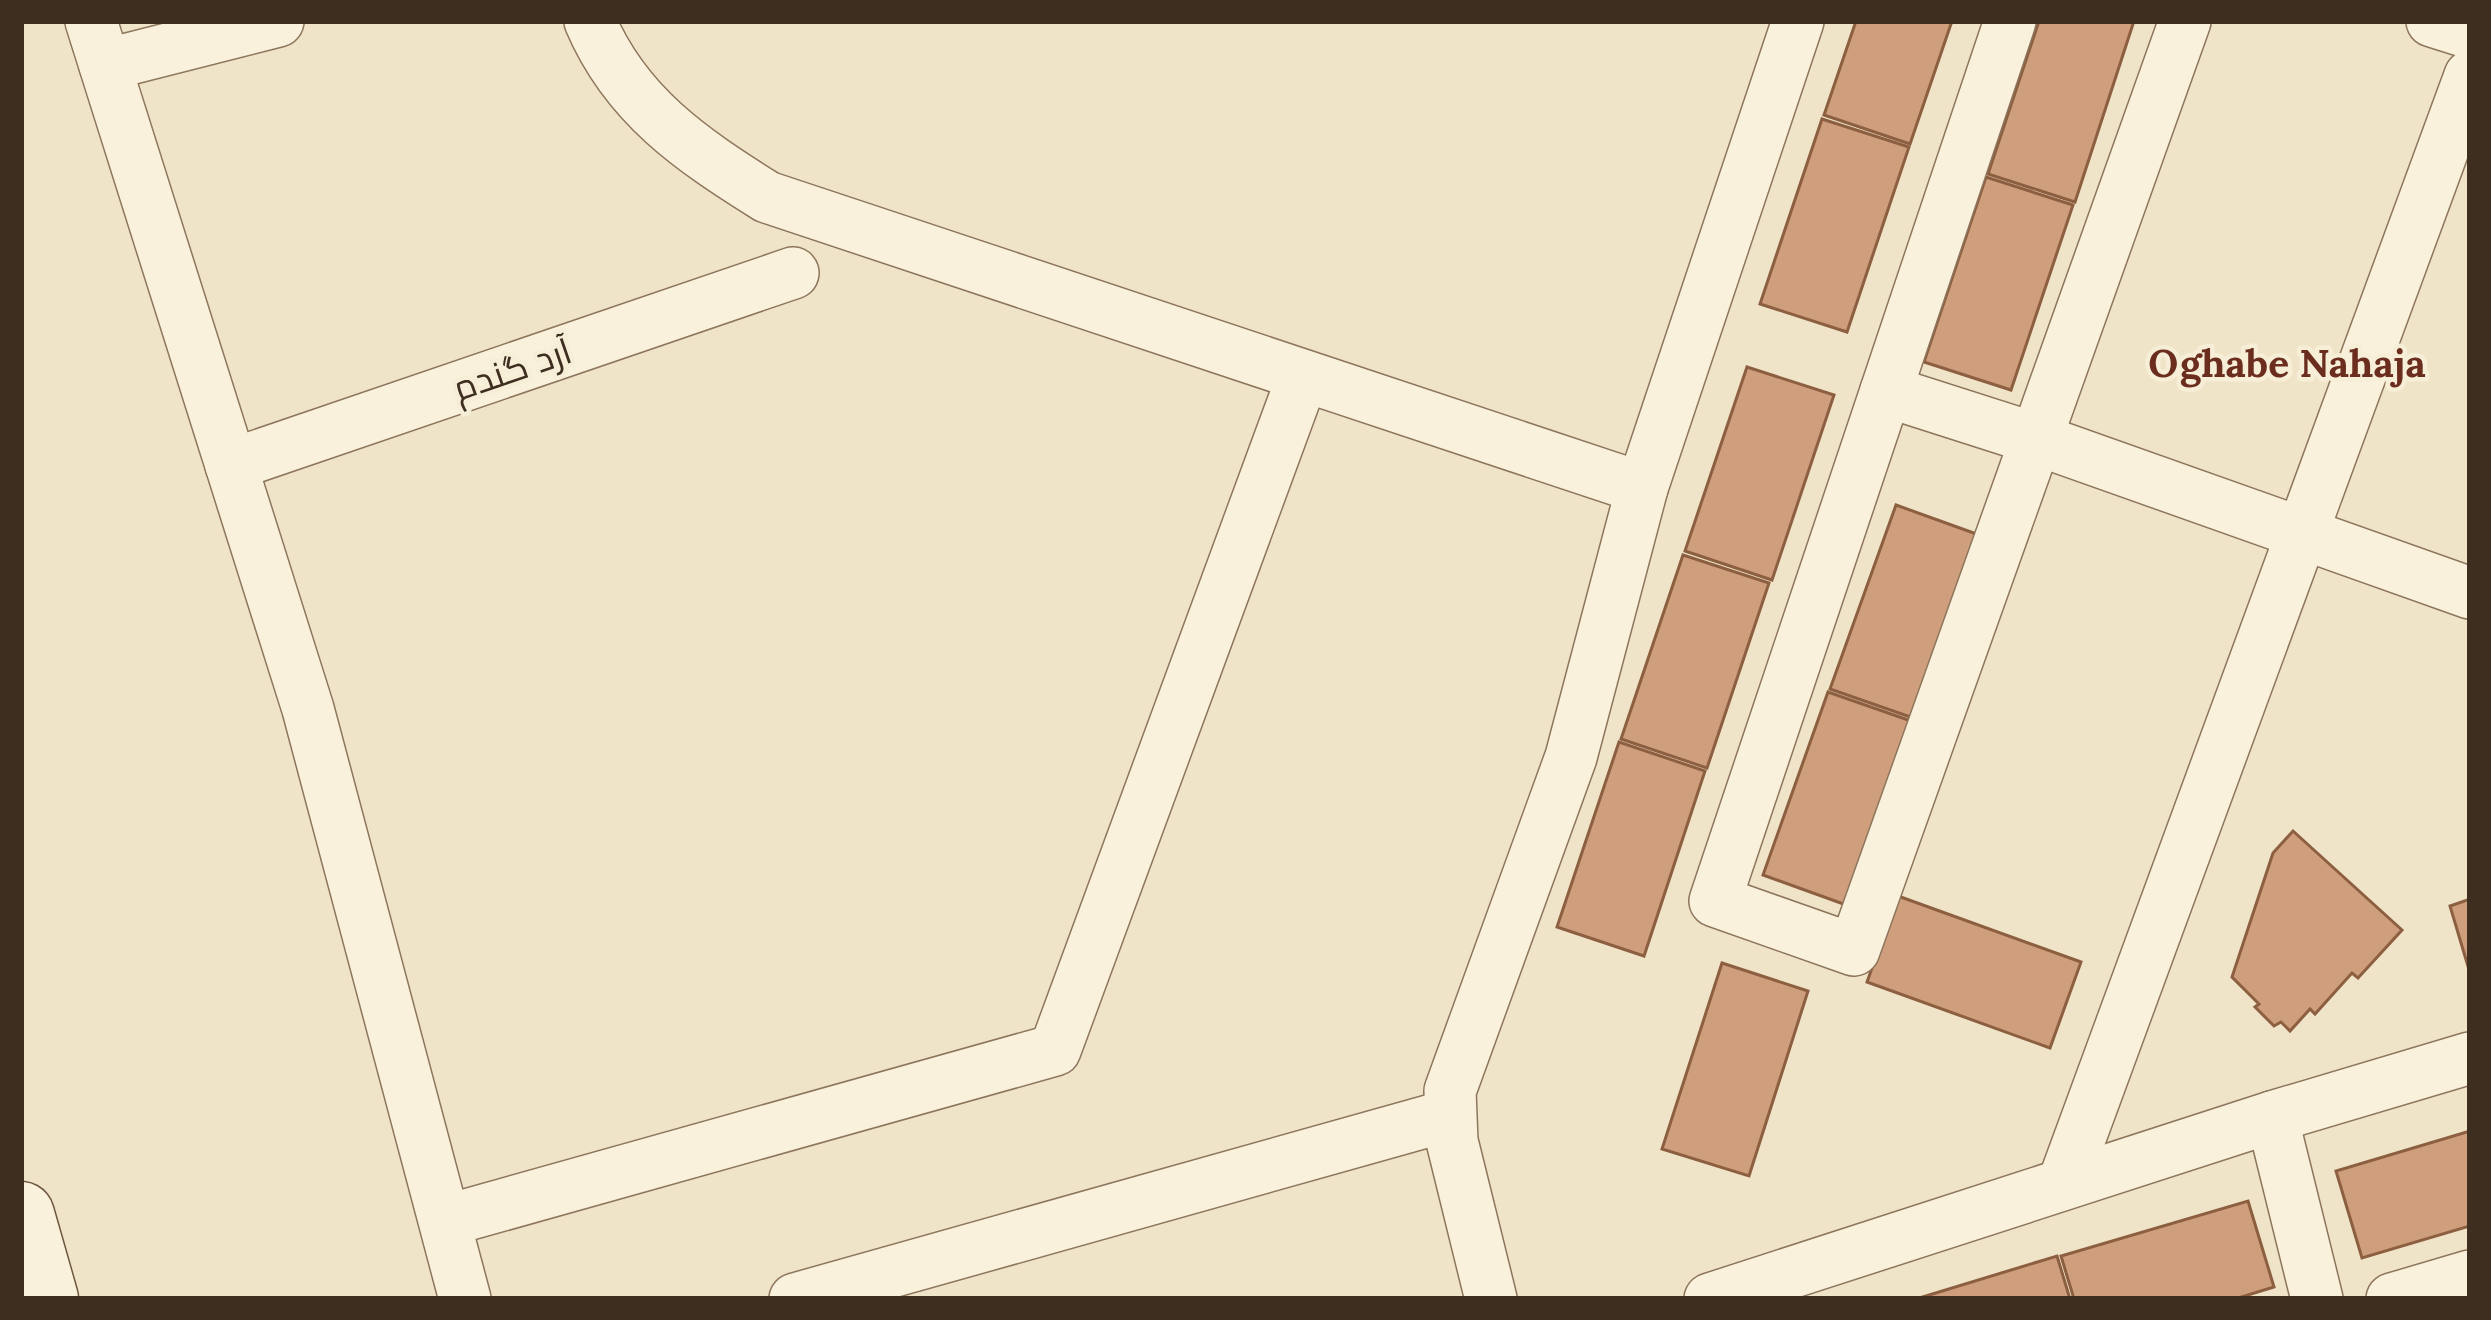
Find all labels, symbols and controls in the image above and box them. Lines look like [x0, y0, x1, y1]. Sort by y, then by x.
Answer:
street label: آرد گندم [447, 327, 578, 413]
district label: Oghabe Nahaja [2148, 338, 2426, 388]

